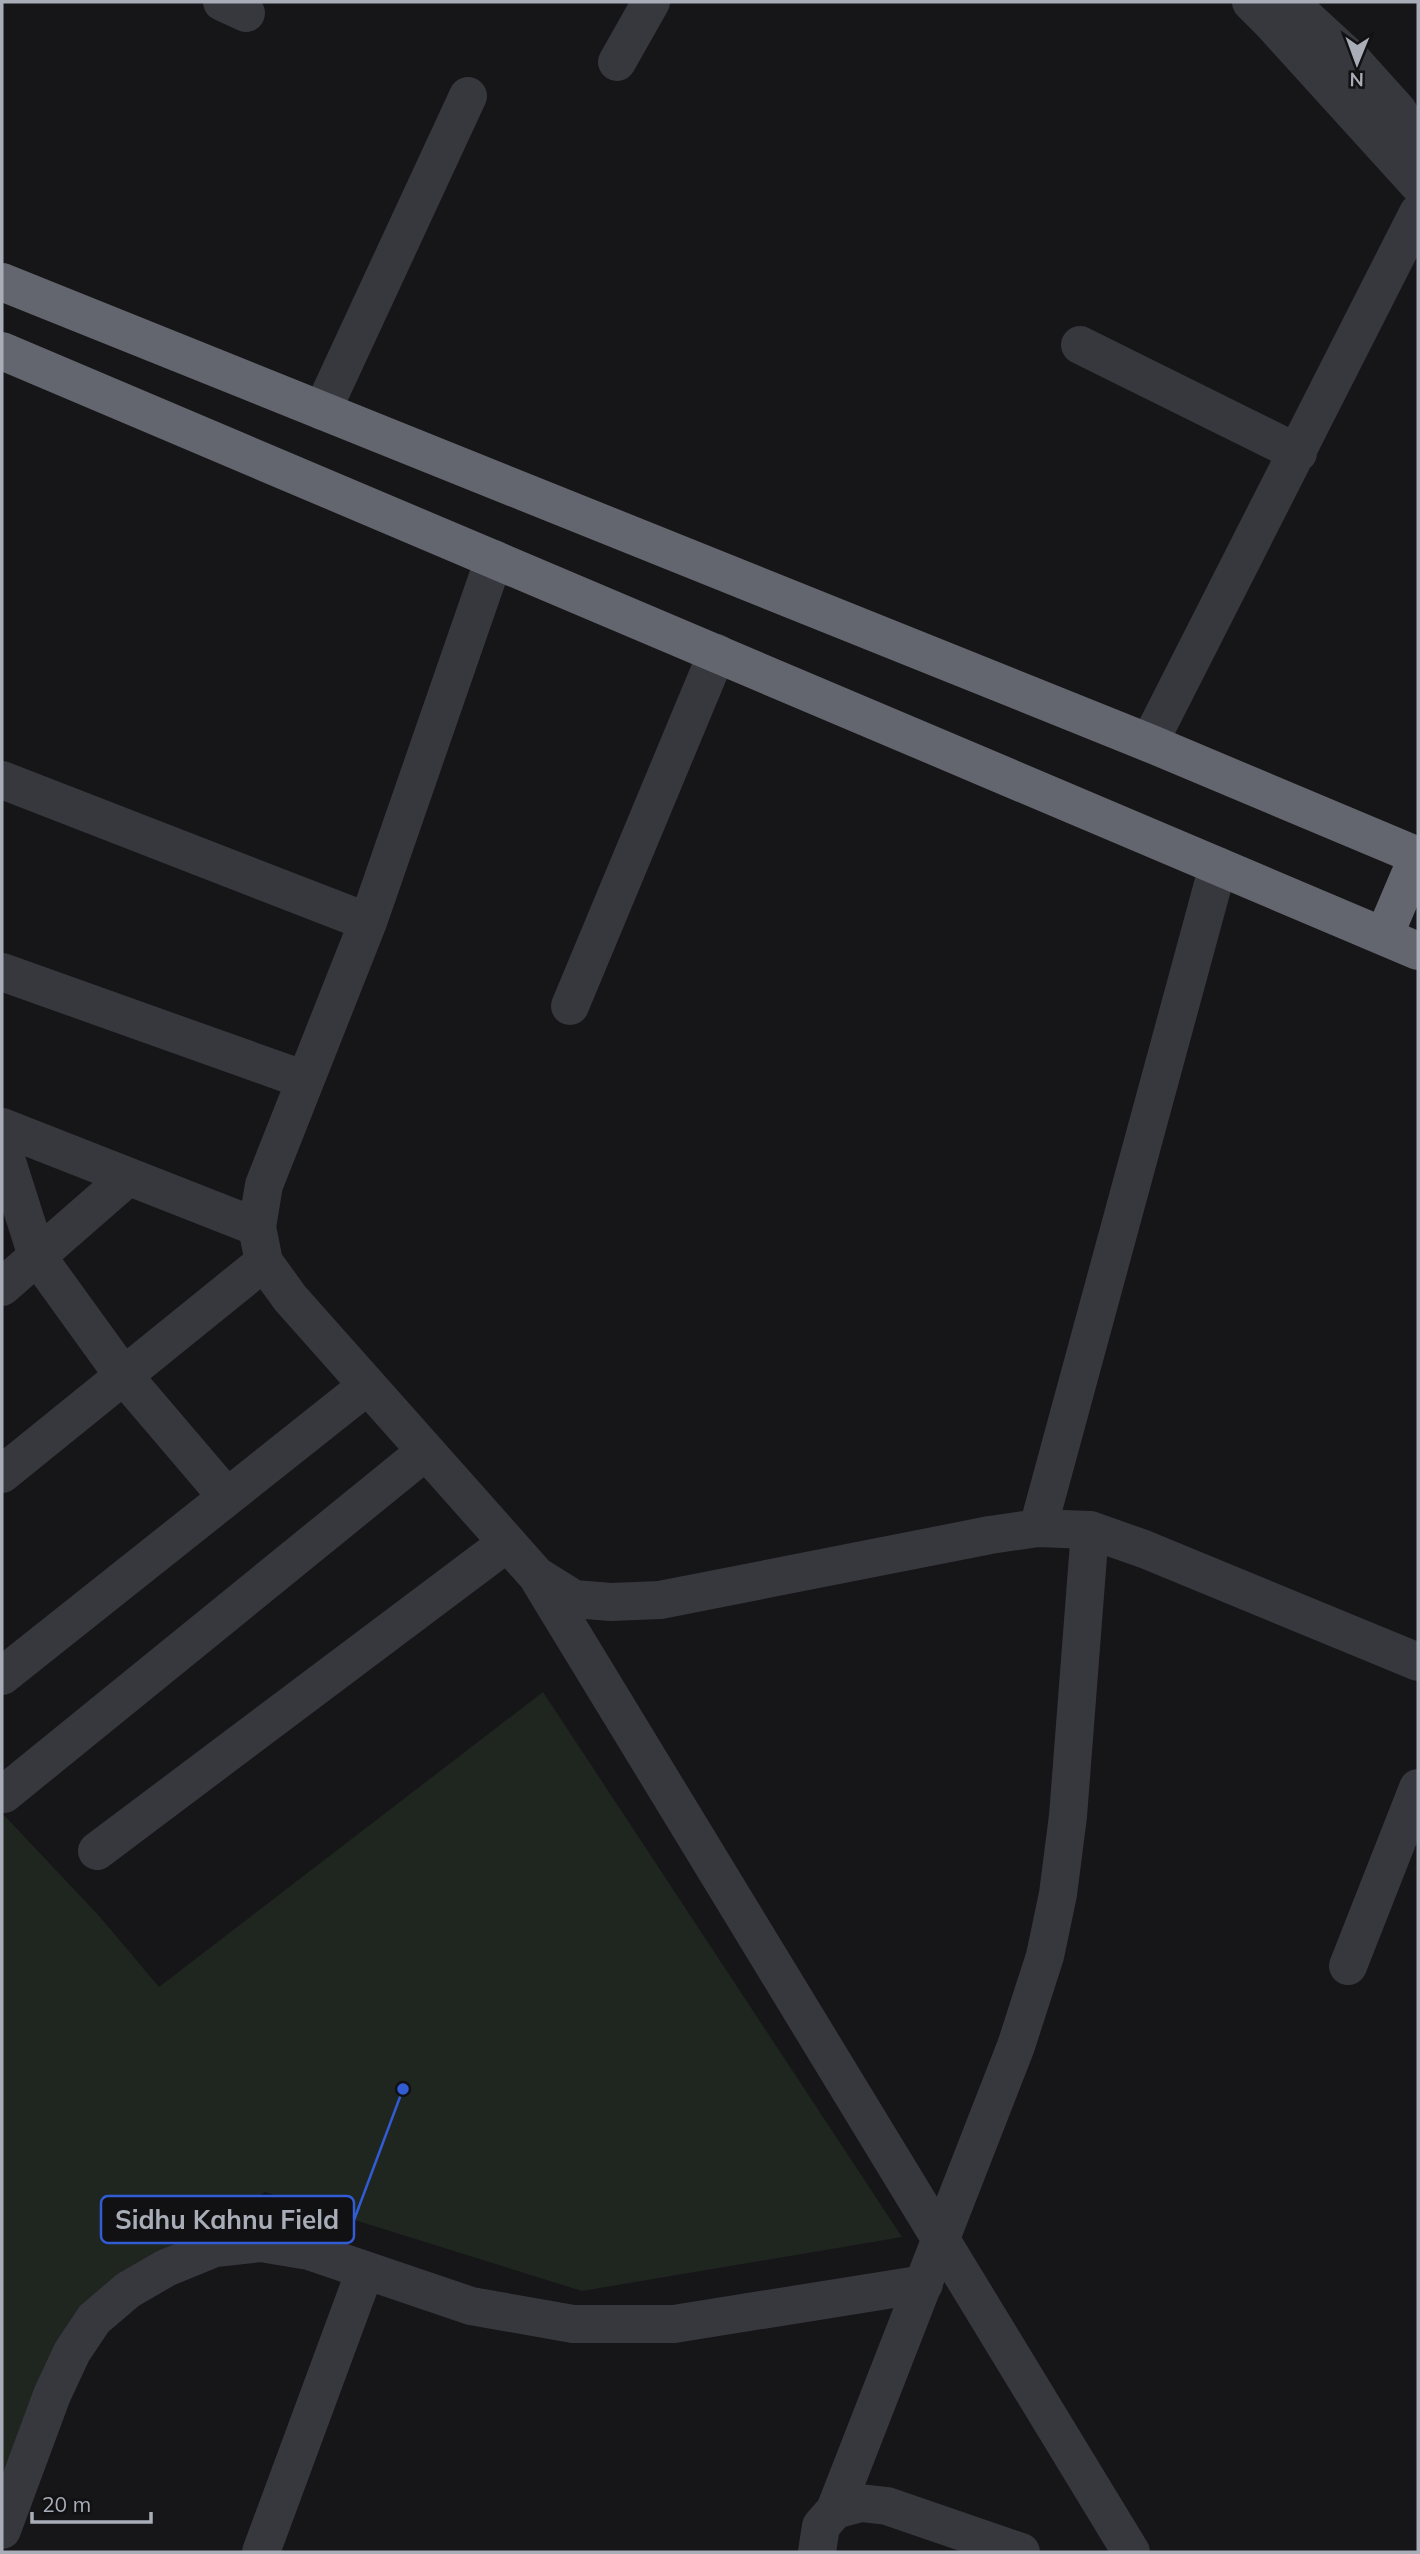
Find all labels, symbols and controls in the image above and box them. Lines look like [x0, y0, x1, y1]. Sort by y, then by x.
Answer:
north arrow [1322, 28, 1392, 98]
text: N [1349, 68, 1364, 92]
callout: Sidhu Kahnu Field [101, 2196, 354, 2243]
text: Sidhu Kahnu Field [115, 2203, 339, 2236]
scale bar [32, 2480, 150, 2524]
text: 20 m [42, 2491, 91, 2517]

